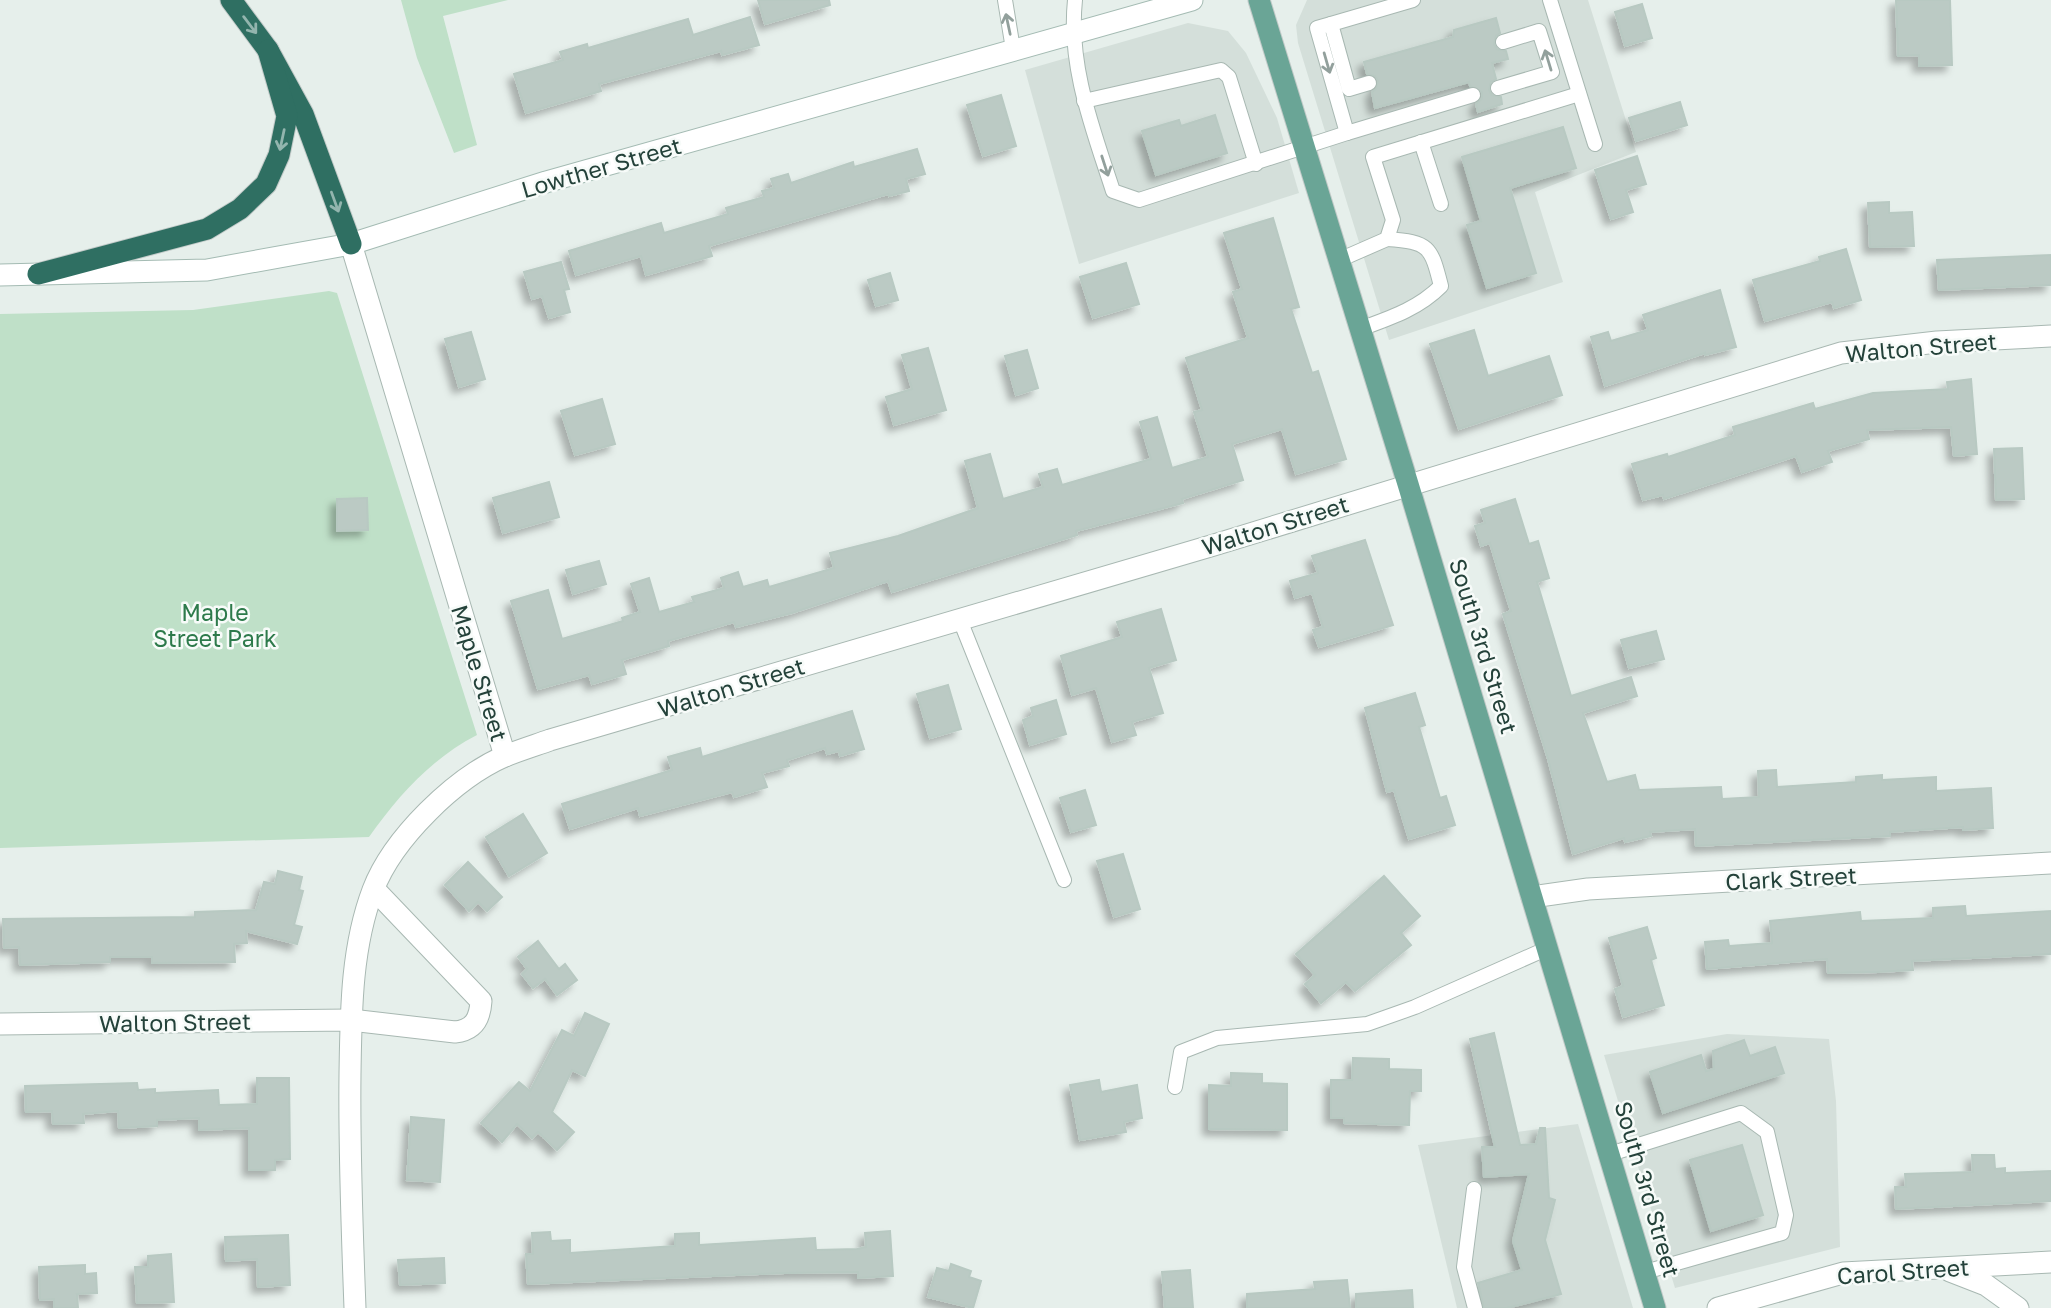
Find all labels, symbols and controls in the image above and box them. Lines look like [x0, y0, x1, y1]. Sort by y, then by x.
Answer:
one-way arrow [1000, 13, 1014, 36]
one-way arrow [242, 15, 257, 34]
one-way arrow [1541, 49, 1554, 71]
one-way arrow [1321, 51, 1334, 73]
one-way arrow [274, 128, 288, 151]
street label: Lowther Street [518, 131, 684, 203]
one-way arrow [1099, 155, 1112, 177]
one-way arrow [330, 190, 342, 212]
street label: Walton Street [1844, 326, 1998, 368]
street label: Walton Street [1198, 489, 1352, 561]
street label: South 3rd Street [1444, 555, 1524, 737]
park label: Maple Street Park [153, 598, 277, 652]
street label: Maple Street [446, 601, 514, 745]
street label: Walton Street [654, 651, 808, 723]
street label: Clark Street [1724, 861, 1858, 895]
street label: Walton Street [99, 1007, 251, 1037]
street label: South 3rd Street [1610, 1098, 1686, 1280]
street label: Carol Street [1836, 1252, 1970, 1290]

